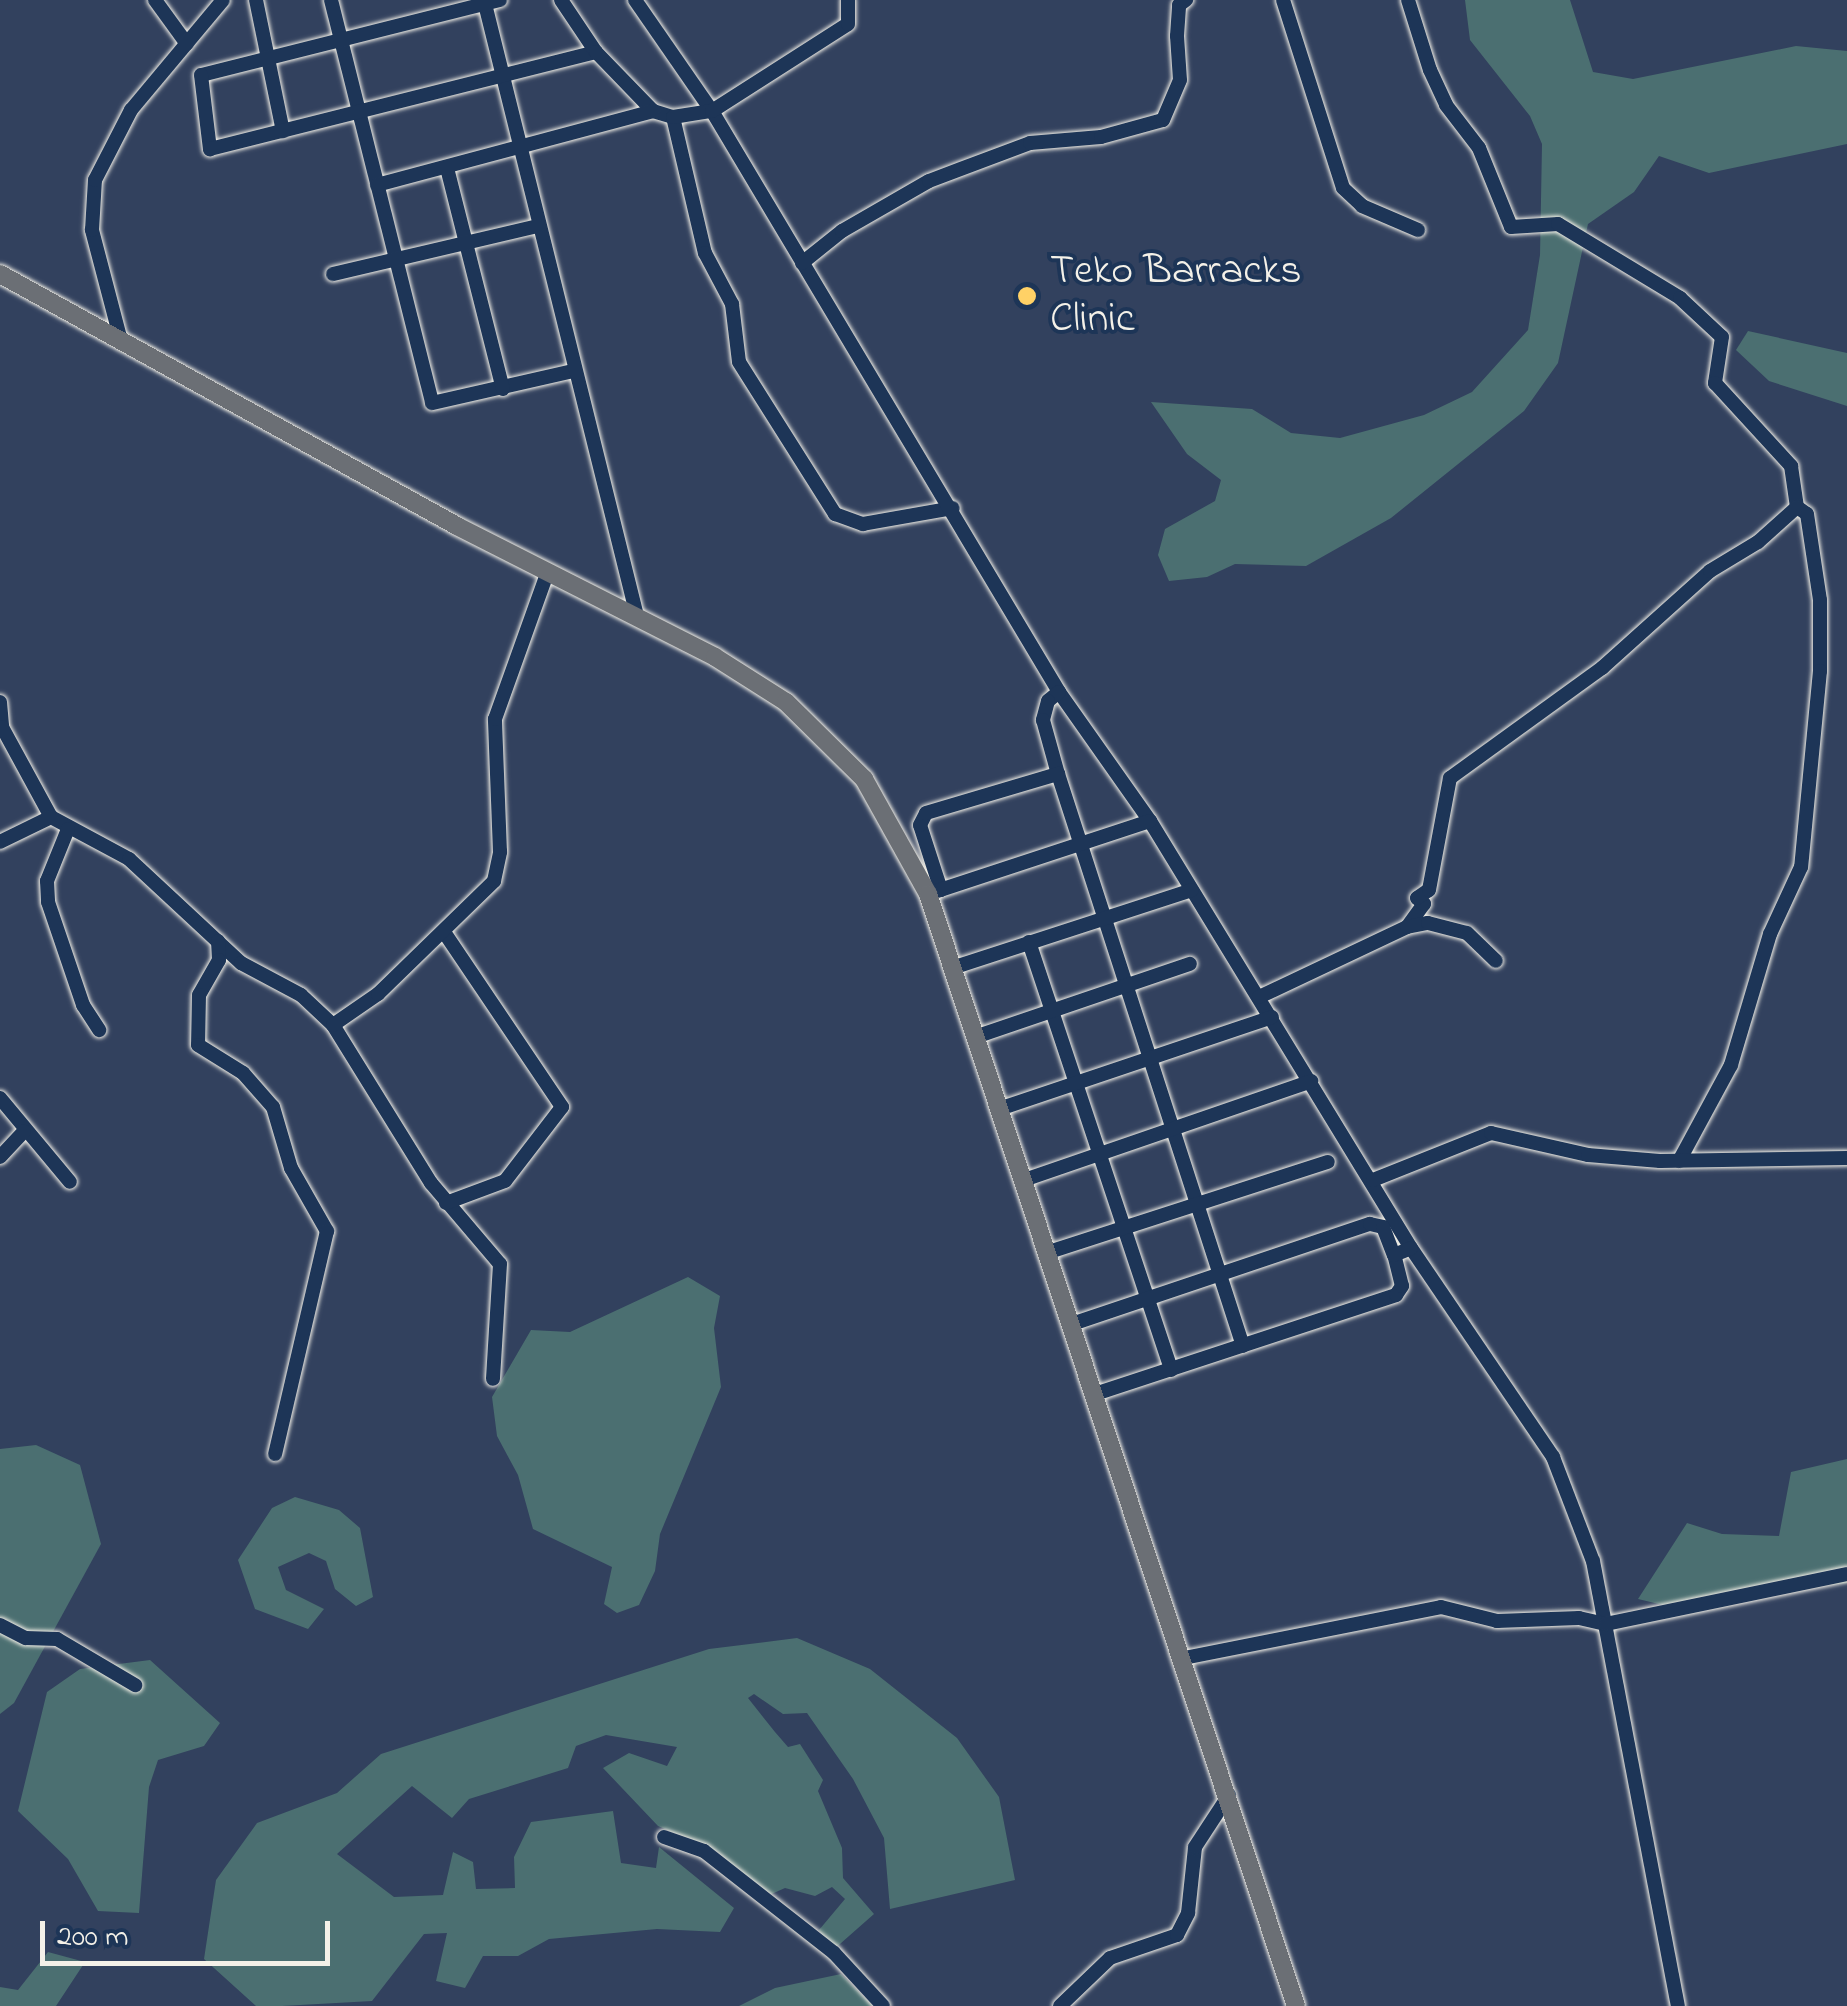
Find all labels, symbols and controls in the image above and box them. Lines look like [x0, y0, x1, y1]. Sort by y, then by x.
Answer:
place label: Teko Barracks Clinic [1050, 247, 1302, 346]
marker: Teko Barracks Clinic [1014, 283, 1040, 309]
scale bar [45, 1901, 335, 1963]
text: 200 m [57, 1916, 129, 1960]

